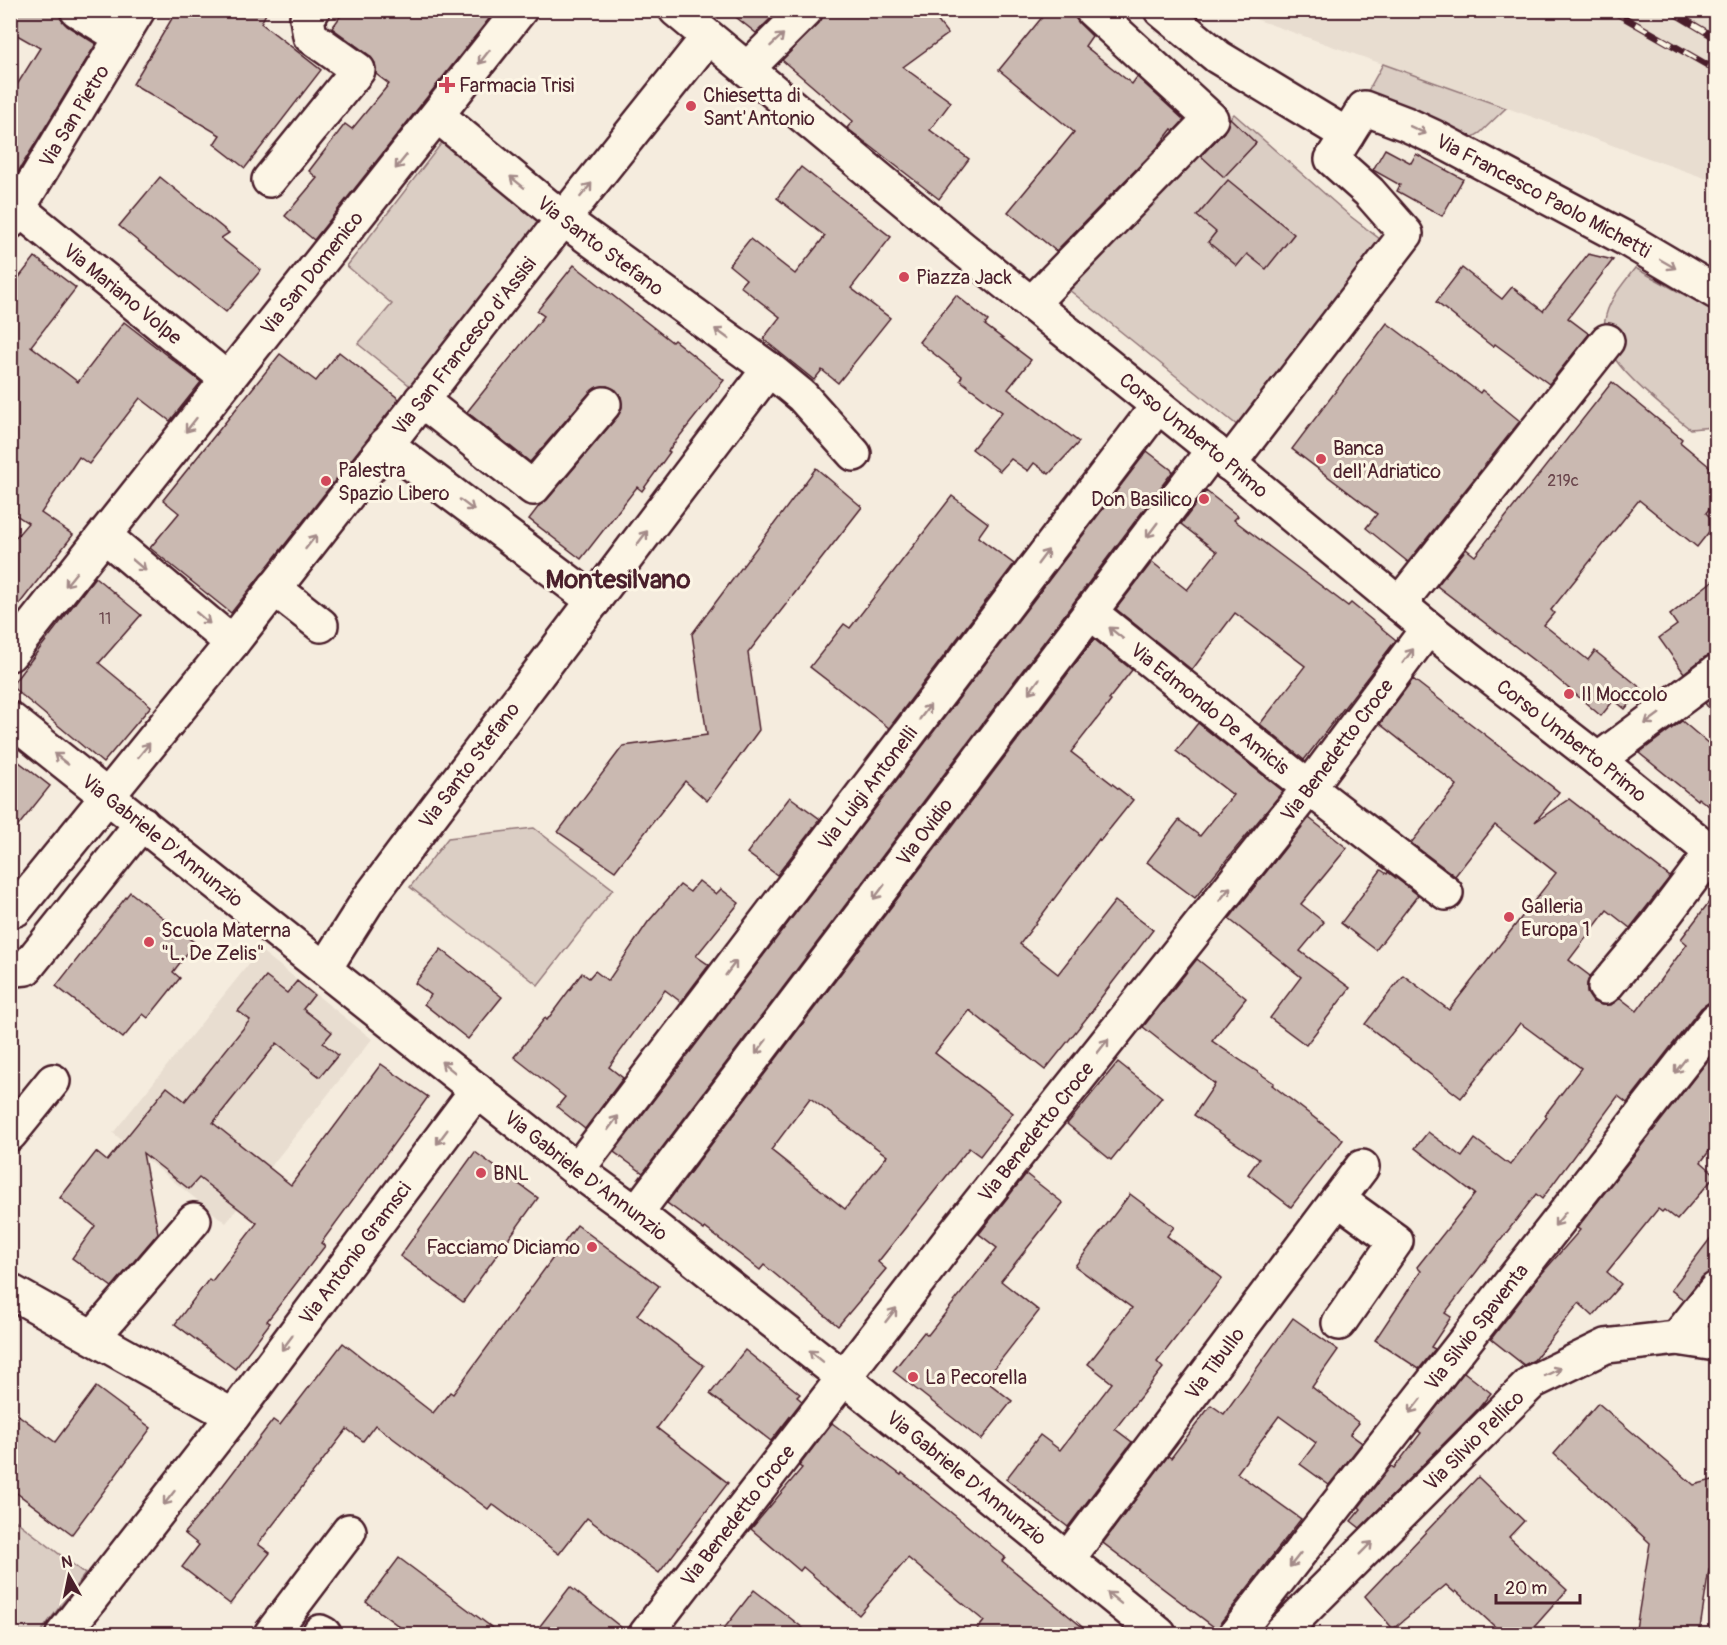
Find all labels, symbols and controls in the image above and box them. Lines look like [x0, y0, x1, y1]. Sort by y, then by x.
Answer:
one-way arrow [769, 33, 784, 47]
one-way arrow [478, 48, 490, 64]
street label: Via San Pietro [34, 60, 115, 172]
place label: Farmacia Trisi [459, 73, 574, 98]
marker: Farmacia Trisi [440, 78, 454, 92]
place label: Chiesetta di Sant'Antonio [703, 83, 815, 131]
marker: Chiesetta di Sant'Antonio [684, 99, 698, 113]
one-way arrow [1409, 124, 1427, 136]
street label: Via Francesco Paolo Michetti [1432, 128, 1655, 263]
one-way arrow [395, 153, 408, 169]
one-way arrow [510, 175, 525, 189]
one-way arrow [579, 182, 592, 198]
street label: Via Santo Stefano [532, 190, 669, 301]
street label: Via San Domenico [255, 206, 369, 340]
street label: Via Mariano Volpe [58, 238, 187, 350]
street label: Via San Francesco d'Assisi [387, 252, 541, 440]
one-way arrow [1659, 258, 1676, 270]
place label: Piazza Jack [916, 265, 1012, 290]
marker: Piazza Jack [897, 270, 911, 284]
one-way arrow [714, 328, 730, 341]
street label: Corso Umberto Primo [1114, 367, 1274, 503]
one-way arrow [184, 417, 197, 433]
place label: Banca dell'Adriatico [1333, 436, 1441, 484]
marker: Banca dell'Adriatico [1314, 452, 1328, 466]
place label: Palestra Spazio Libero [338, 458, 450, 506]
house number: 219c [1547, 471, 1579, 491]
marker: Palestra Spazio Libero [319, 474, 333, 488]
place label: Don Basilico [1091, 487, 1192, 512]
marker: Don Basilico [1197, 492, 1211, 506]
one-way arrow [458, 498, 474, 511]
one-way arrow [1146, 522, 1158, 538]
one-way arrow [635, 530, 648, 546]
one-way arrow [304, 534, 317, 550]
one-way arrow [1036, 549, 1049, 565]
one-way arrow [131, 558, 146, 572]
district label: Montesilvano [546, 564, 690, 596]
one-way arrow [64, 571, 77, 587]
house number: 11 [99, 609, 111, 629]
one-way arrow [195, 612, 211, 625]
one-way arrow [1108, 626, 1124, 639]
street label: Via Edmondo De Amicis [1125, 637, 1295, 780]
one-way arrow [1401, 648, 1414, 664]
street label: Corso Umberto Primo [1492, 673, 1652, 808]
street label: Via Benedetto Croce [1275, 674, 1399, 826]
one-way arrow [1028, 677, 1040, 693]
place label: Il Moccolo [1581, 682, 1668, 707]
marker: Il Moccolo [1562, 687, 1576, 701]
street label: Via Santo Stefano [413, 697, 525, 833]
one-way arrow [918, 705, 931, 721]
one-way arrow [1645, 713, 1661, 726]
street label: Via Luigi Antonelli [812, 721, 923, 855]
one-way arrow [137, 743, 151, 758]
one-way arrow [53, 752, 69, 765]
street label: Via Gabriele D'Annunzio [77, 769, 249, 912]
street label: Via Ovidio [891, 793, 958, 871]
one-way arrow [872, 883, 885, 899]
one-way arrow [1218, 886, 1231, 902]
place label: Galleria Europa 1 [1521, 894, 1590, 942]
marker: Galleria Europa 1 [1502, 910, 1516, 924]
place label: Scuola Materna "L. De Zelis" [161, 918, 291, 966]
marker: Scuola Materna "L. De Zelis" [142, 935, 156, 949]
one-way arrow [724, 960, 737, 976]
one-way arrow [755, 1039, 768, 1055]
one-way arrow [1097, 1039, 1110, 1055]
street label: Via Benedetto Croce [973, 1056, 1099, 1207]
one-way arrow [1674, 1057, 1687, 1073]
one-way arrow [440, 1060, 456, 1073]
street label: Via Gabriele D'Annunzio [499, 1105, 673, 1246]
one-way arrow [606, 1116, 619, 1132]
one-way arrow [436, 1129, 449, 1145]
place label: BNL [493, 1161, 529, 1186]
marker: BNL [474, 1166, 488, 1180]
street label: Via Antonio Gramsci [293, 1177, 416, 1329]
one-way arrow [1554, 1211, 1567, 1227]
place label: Facciamo Diciamo [426, 1235, 580, 1260]
marker: Facciamo Diciamo [585, 1240, 599, 1254]
street label: Via Silvio Spaventa [1419, 1258, 1534, 1395]
one-way arrow [885, 1307, 898, 1323]
street label: Via Tibullo [1179, 1322, 1250, 1404]
one-way arrow [281, 1335, 293, 1351]
one-way arrow [808, 1349, 824, 1362]
place label: La Pecorella [925, 1365, 1027, 1390]
one-way arrow [1543, 1365, 1561, 1377]
marker: La Pecorella [906, 1370, 920, 1384]
street label: Via Silvio Pellico [1418, 1385, 1529, 1496]
one-way arrow [1408, 1398, 1421, 1414]
street label: Via Gabriele D'Annunzio [881, 1405, 1052, 1550]
street label: Via Benedetto Croce [675, 1439, 800, 1591]
one-way arrow [162, 1490, 175, 1506]
one-way arrow [1359, 1541, 1373, 1556]
north arrow [39, 1546, 99, 1606]
text: N [60, 1551, 74, 1573]
one-way arrow [1288, 1552, 1301, 1568]
scale bar [1496, 1567, 1580, 1605]
text: 20 m [1505, 1577, 1547, 1600]
one-way arrow [1106, 1591, 1122, 1604]

